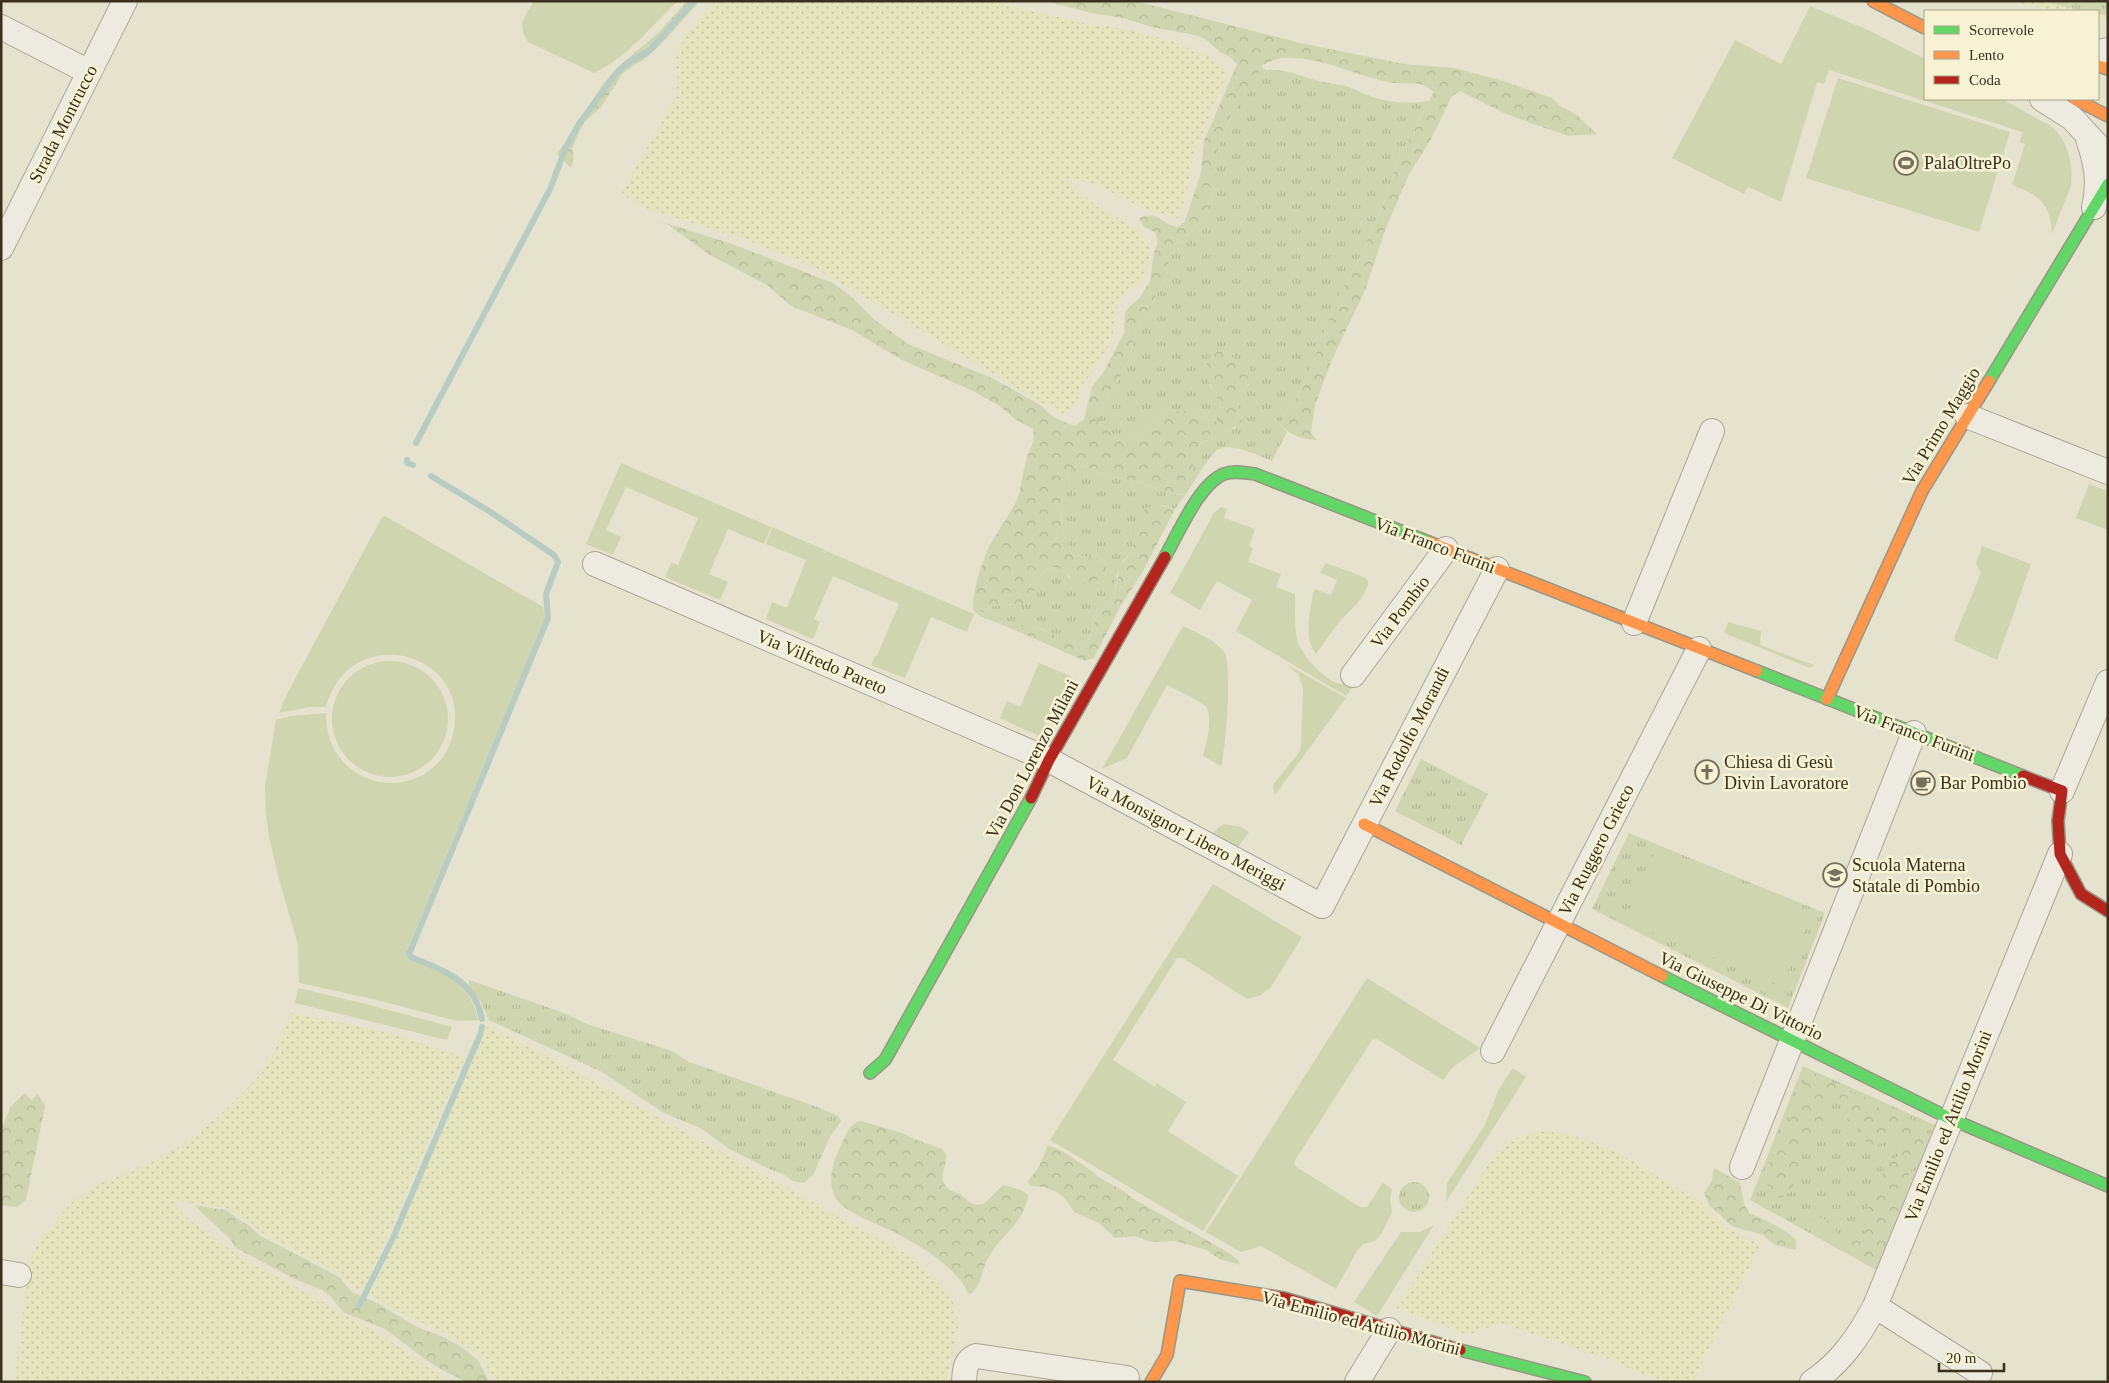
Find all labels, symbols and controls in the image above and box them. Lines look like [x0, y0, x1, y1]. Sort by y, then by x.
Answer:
legend [1924, 10, 2099, 100]
text: Scorrevole [1969, 22, 2034, 38]
text: Lento [1969, 47, 2004, 63]
street label: Strada Montrucco [25, 62, 101, 186]
text: Coda [1969, 72, 2001, 88]
sports icon: PalaOltrePo [1893, 150, 1919, 176]
place label: PalaOltrePo [1924, 153, 2011, 173]
street label: Via Primo Maggio [1898, 363, 1984, 489]
street label: Via Franco Furini [1372, 513, 1498, 577]
street label: Via Pombio [1366, 572, 1434, 652]
street label: Via Vilfredo Pareto [754, 626, 890, 698]
street label: Via Rodolfo Morandi [1365, 663, 1453, 811]
street label: Via Don Lorenzo Milani [982, 676, 1082, 842]
street label: Via Franco Furini [1851, 701, 1977, 765]
place label: Chiesa di Gesù Divin Lavoratore [1724, 752, 1848, 793]
church icon: Chiesa di Gesù Divin Lavoratore [1694, 759, 1720, 785]
cafe icon: Bar Pombio [1910, 770, 1936, 796]
street label: Via Monsignor Libero Meriggi [1083, 772, 1289, 894]
place label: Bar Pombio [1940, 773, 2027, 793]
street label: Via Ruggero Grieco [1554, 781, 1638, 919]
place label: Scuola Materna Statale di Pombio [1852, 855, 1980, 896]
school or university icon: Scuola Materna Statale di Pombio [1822, 862, 1848, 888]
street label: Via Giuseppe Di Vittorio [1656, 948, 1826, 1044]
street label: Via Emilio ed Attilio Morini [1900, 1027, 1996, 1225]
street label: Via Emilio ed Attilio Morini [1259, 1287, 1463, 1359]
scale bar [1939, 1340, 2004, 1372]
text: 20 m [1946, 1350, 1977, 1366]

